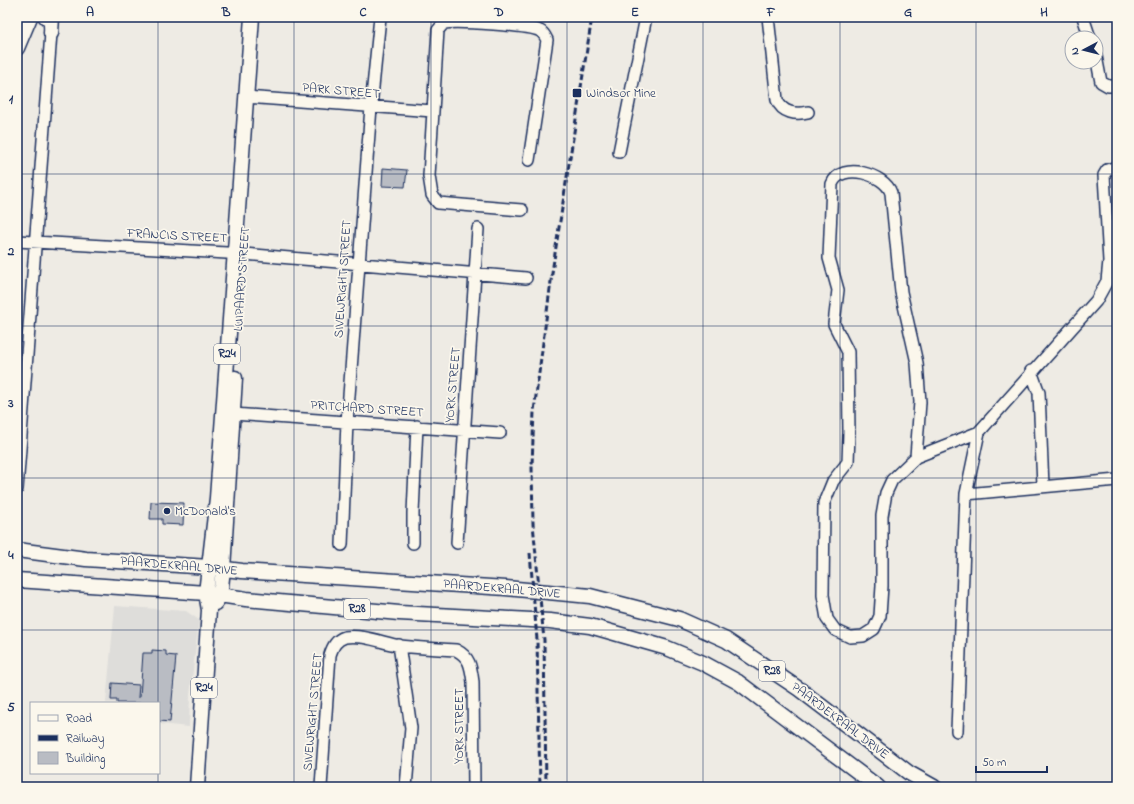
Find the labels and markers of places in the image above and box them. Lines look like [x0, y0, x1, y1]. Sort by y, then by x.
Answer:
place label: Windsor Mine [586, 84, 656, 103]
marker: Windsor Mine [571, 87, 583, 99]
place label: McDonald's [175, 502, 236, 521]
marker: McDonald's [162, 506, 172, 516]

